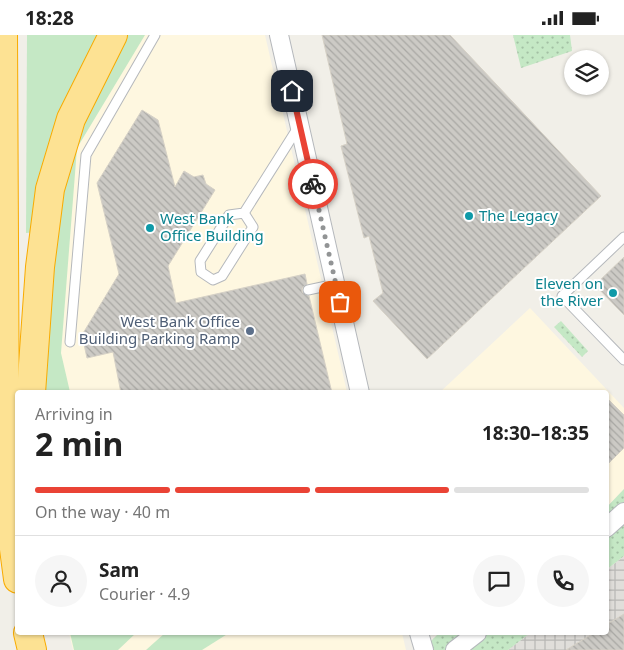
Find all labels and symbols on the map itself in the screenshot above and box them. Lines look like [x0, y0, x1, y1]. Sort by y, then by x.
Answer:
pin [271, 70, 313, 112]
courier [288, 159, 338, 209]
place label: The Legacy [479, 205, 558, 225]
place label: West Bank Office Building [160, 208, 264, 245]
marker: The Legacy [463, 210, 475, 222]
marker: West Bank Office Building [144, 222, 156, 234]
place label: Eleven on the River [535, 273, 603, 310]
pin [319, 281, 361, 323]
marker: Eleven on the River [607, 287, 619, 299]
place label: West Bank Office Building Parking Ramp [79, 311, 240, 348]
marker: West Bank Office Building Parking Ramp [244, 325, 256, 337]

